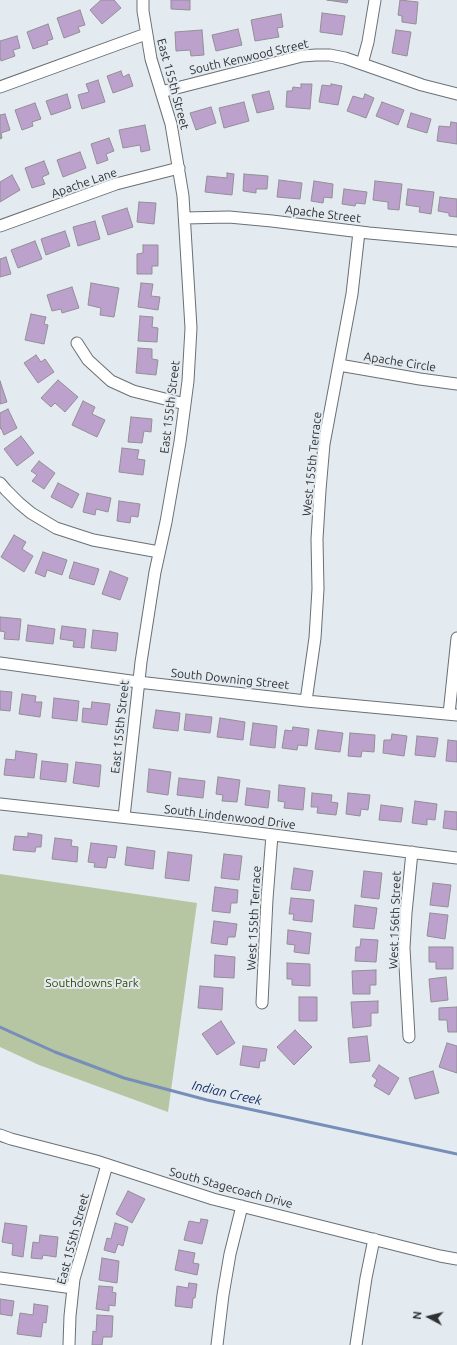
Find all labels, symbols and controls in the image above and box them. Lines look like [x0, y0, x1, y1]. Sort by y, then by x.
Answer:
street label: South Kenwood Street [188, 36, 310, 78]
street label: East 155th Street [154, 37, 192, 131]
street label: Apache Lane [49, 165, 119, 201]
street label: Apache Street [284, 202, 362, 226]
street label: Apache Circle [363, 349, 437, 375]
street label: East 155th Street [157, 360, 183, 454]
street label: West 155th Terrace [299, 411, 325, 517]
street label: South Downing Street [170, 666, 290, 692]
street label: East 155th Street [108, 680, 132, 774]
street label: South Lindenwood Drive [163, 802, 297, 832]
street label: West 155th Terrace [244, 865, 264, 971]
street label: West 156th Street [386, 871, 404, 969]
park label: Southdowns Park [45, 976, 139, 990]
water label: Indian Creek [191, 1077, 263, 1109]
street label: South Stagecoach Drive [168, 1165, 294, 1211]
street label: East 155th Street [54, 1192, 92, 1286]
north arrow [409, 1297, 449, 1337]
text: N [411, 1311, 424, 1320]

